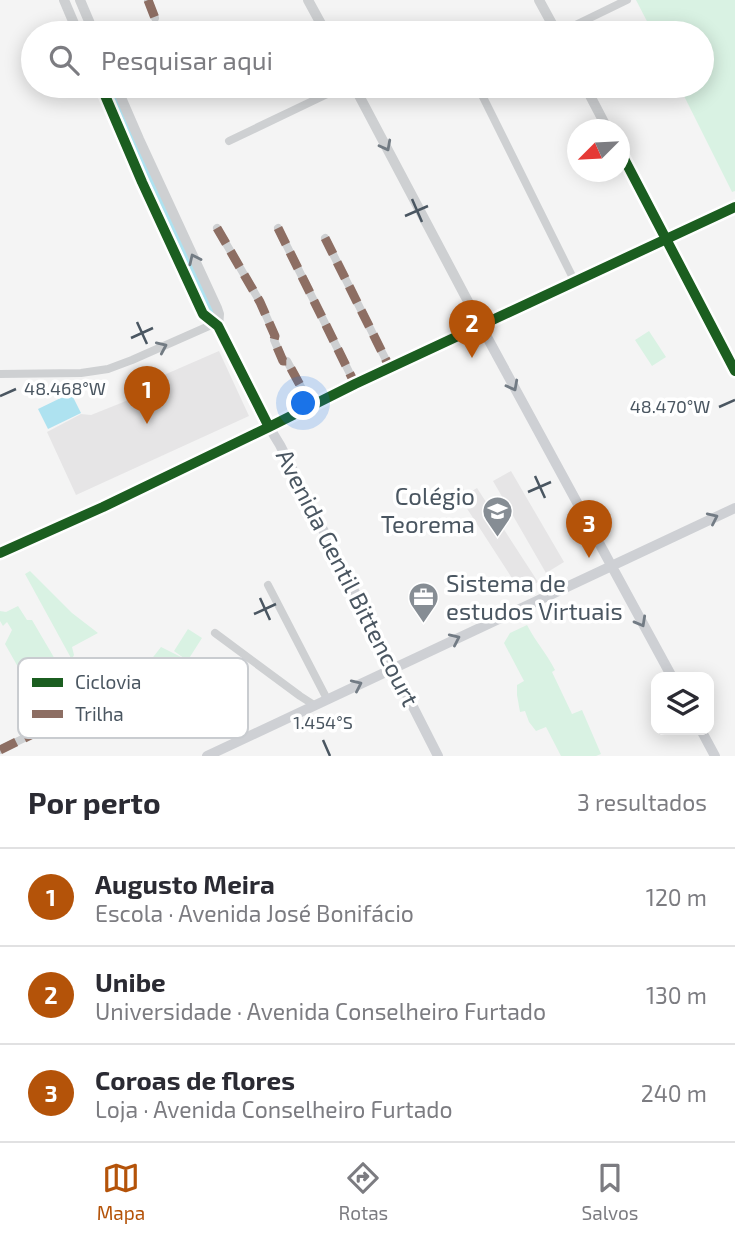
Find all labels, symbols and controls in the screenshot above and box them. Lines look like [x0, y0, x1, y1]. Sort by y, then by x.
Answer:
search box [21, 21, 714, 98]
icon: search [45, 41, 83, 79]
text: Pesquisar aqui [101, 44, 273, 75]
north arrow [567, 119, 630, 182]
one-way arrow [378, 139, 391, 151]
one-way arrow [188, 253, 202, 266]
pin: 2 [449, 300, 495, 358]
one-way arrow [154, 341, 167, 355]
pin: 1 [124, 366, 170, 424]
text: 48.468°W [24, 377, 106, 399]
one-way arrow [505, 379, 519, 391]
your location [286, 386, 320, 420]
text: 48.470°W [630, 395, 710, 417]
street label: Avenida Gentil Bittencourt [271, 444, 426, 711]
place label: Colégio Teorema [381, 481, 475, 538]
school or university icon: Colégio Teorema [481, 494, 515, 538]
pin: 3 [566, 500, 612, 558]
one-way arrow [706, 512, 718, 526]
place label: Sistema de estudos Virtuais [446, 568, 623, 625]
office icon: Sistema de estudos Virtuais [406, 581, 440, 625]
one-way arrow [633, 615, 646, 627]
one-way arrow [448, 633, 460, 647]
legend [18, 658, 248, 738]
text: Ciclovia [75, 670, 141, 693]
map controls [651, 672, 714, 735]
button: layers [651, 672, 714, 735]
one-way arrow [350, 679, 362, 693]
text: Trilha [75, 702, 124, 725]
text: 1.454°S [293, 711, 353, 733]
text: Por perto [28, 784, 161, 820]
text: 3 resultados [577, 788, 707, 816]
text: Augusto Meira [95, 868, 275, 899]
text: 1 [46, 883, 56, 911]
text: 120 m [646, 883, 707, 911]
text: Escola · Avenida José Bonifácio [95, 899, 414, 927]
text: Unibe [95, 966, 166, 997]
text: 2 [44, 981, 58, 1009]
text: 130 m [646, 981, 707, 1009]
text: Universidade · Avenida Conselheiro Furtado [95, 997, 546, 1025]
text: Coroas de flores [95, 1064, 295, 1095]
text: 3 [44, 1079, 58, 1107]
text: 240 m [641, 1079, 707, 1107]
text: Loja · Avenida Conselheiro Furtado [95, 1095, 453, 1123]
tab: Mapa [97, 1159, 145, 1224]
tab: Rotas [339, 1159, 388, 1224]
tab: Salvos [582, 1159, 638, 1224]

